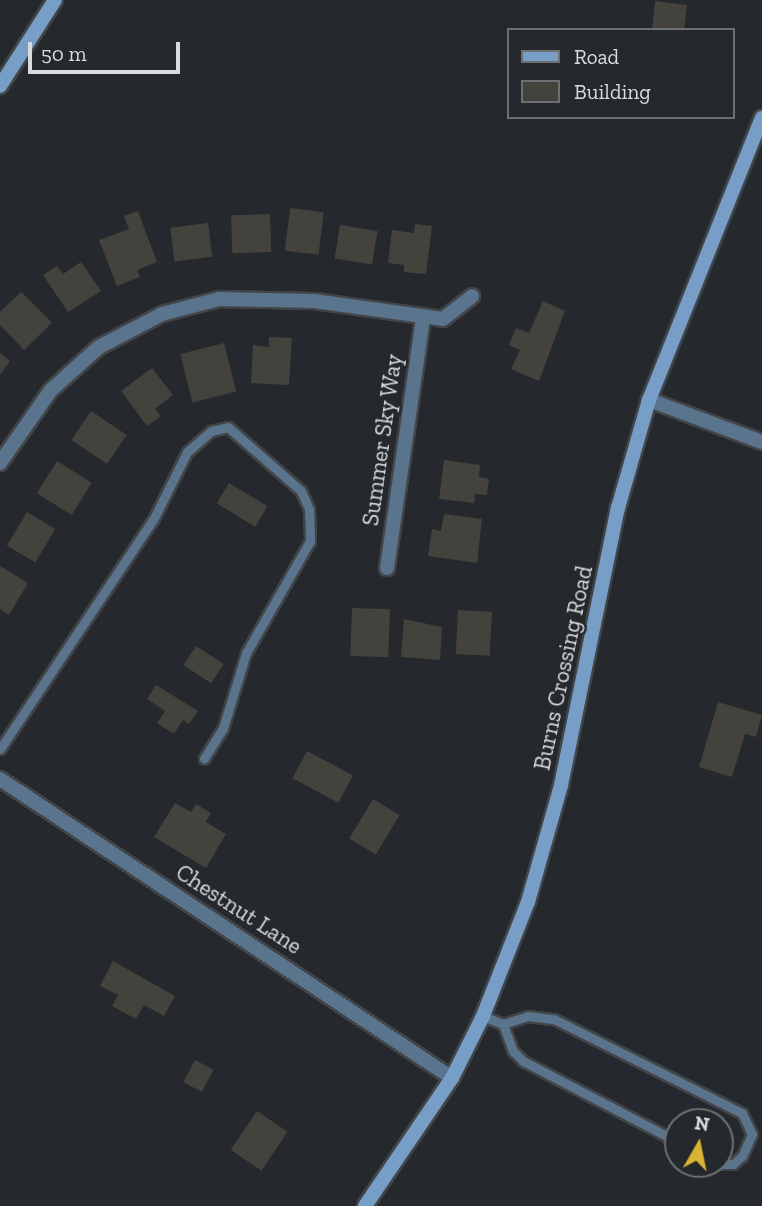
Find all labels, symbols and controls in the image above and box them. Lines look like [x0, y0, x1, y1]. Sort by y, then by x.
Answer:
scale bar [32, 28, 184, 72]
legend [506, 28, 734, 119]
text: 50 m [41, 41, 87, 66]
text: Road [574, 44, 619, 69]
text: Building [574, 79, 651, 104]
street label: Summer Sky Way [356, 352, 408, 528]
street label: Burns Crossing Road [528, 563, 598, 773]
street label: Chestnut Lane [171, 858, 307, 960]
north arrow [664, 1108, 734, 1178]
text: N [693, 1111, 711, 1136]

